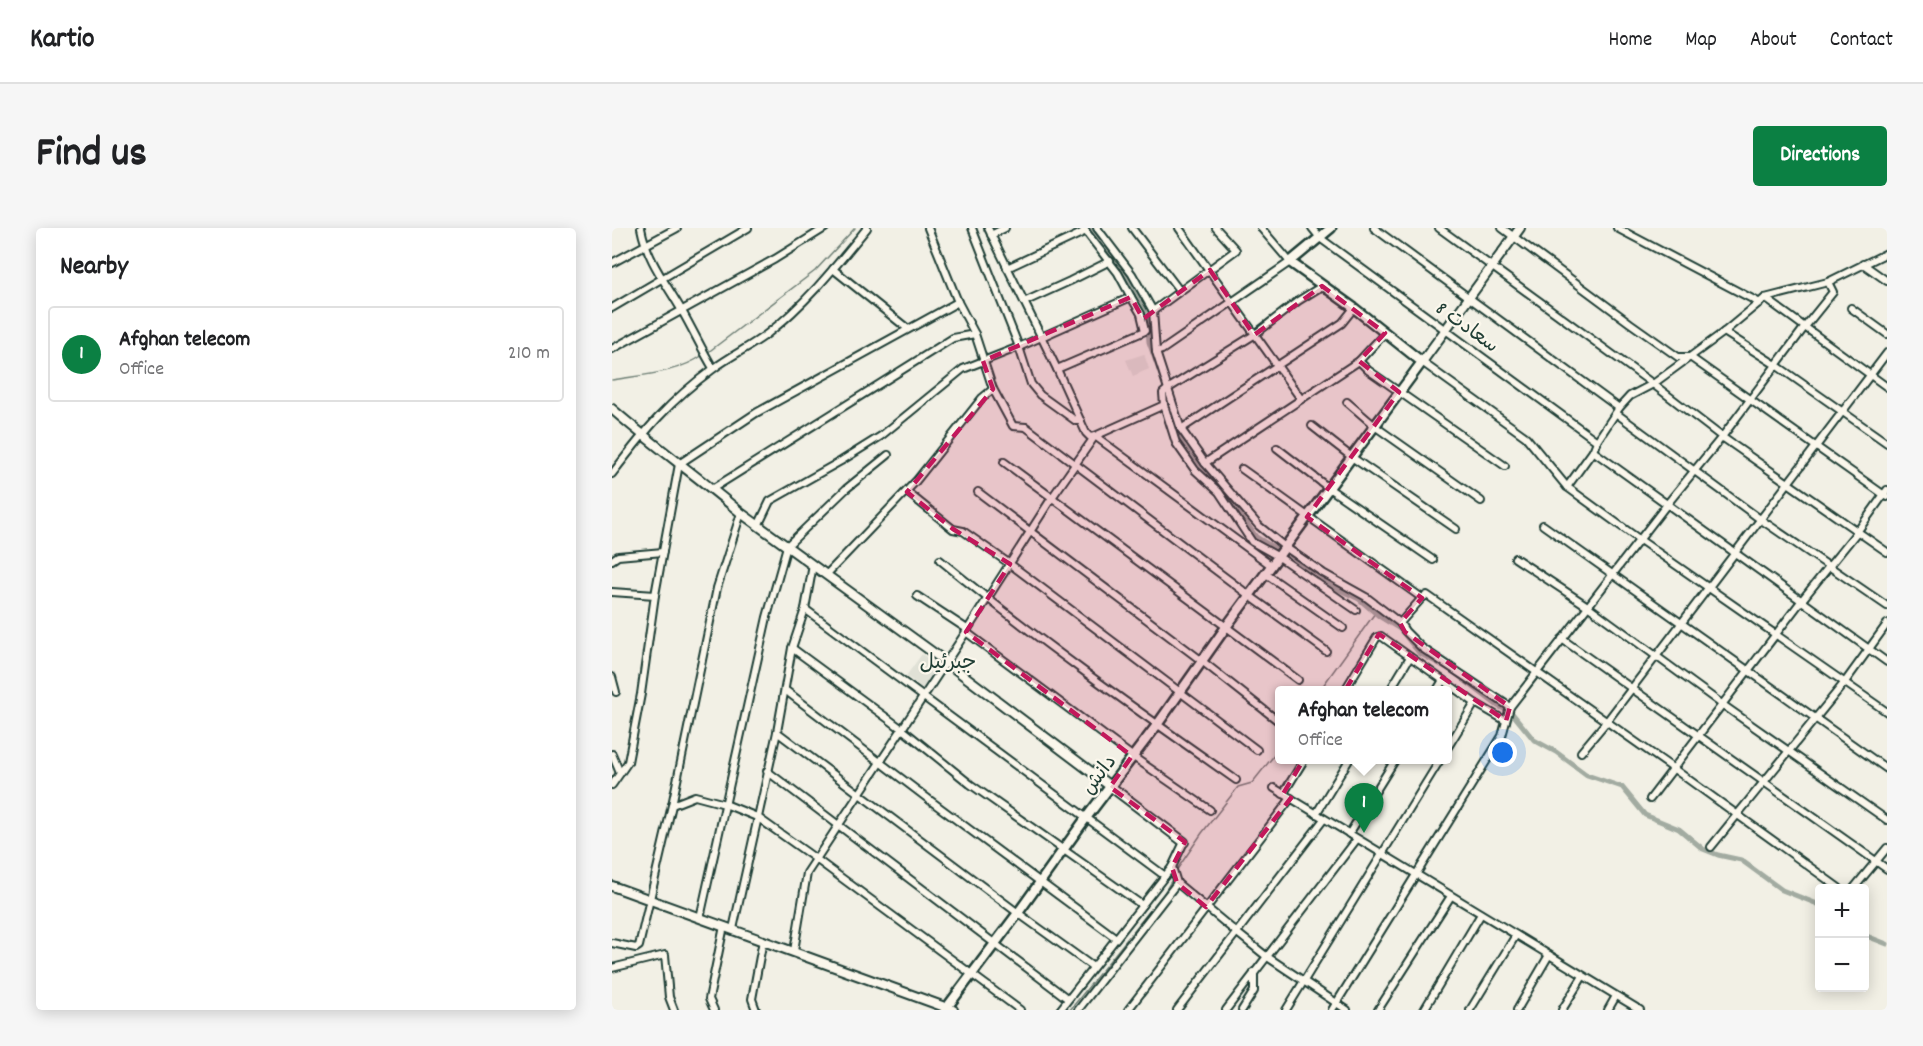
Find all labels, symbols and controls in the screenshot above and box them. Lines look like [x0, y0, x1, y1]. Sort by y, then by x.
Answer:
text: Kartio [30, 21, 94, 61]
text: Home [1608, 26, 1652, 56]
text: Map [1685, 26, 1717, 56]
text: About [1750, 26, 1797, 56]
text: Contact [1830, 26, 1893, 56]
text: Find us [36, 126, 147, 186]
button: Directions [1753, 126, 1887, 186]
text: Nearby [60, 249, 128, 286]
street label: سعادت 8 [1429, 296, 1504, 361]
text: Afghan telecom [119, 325, 250, 356]
text: 1 [79, 340, 84, 368]
text: 210 m [508, 340, 550, 368]
text: Office [119, 356, 164, 384]
district label: جبرئیل [919, 649, 977, 679]
popup [1275, 686, 1452, 764]
text: Afghan telecom [1298, 696, 1429, 727]
text: Office [1298, 727, 1343, 755]
your location [1488, 738, 1517, 767]
street label: دانش [1076, 750, 1125, 802]
pin: 1 [1344, 784, 1383, 833]
map controls [1815, 884, 1869, 992]
button: + [1815, 884, 1869, 938]
button: − [1815, 938, 1869, 992]

